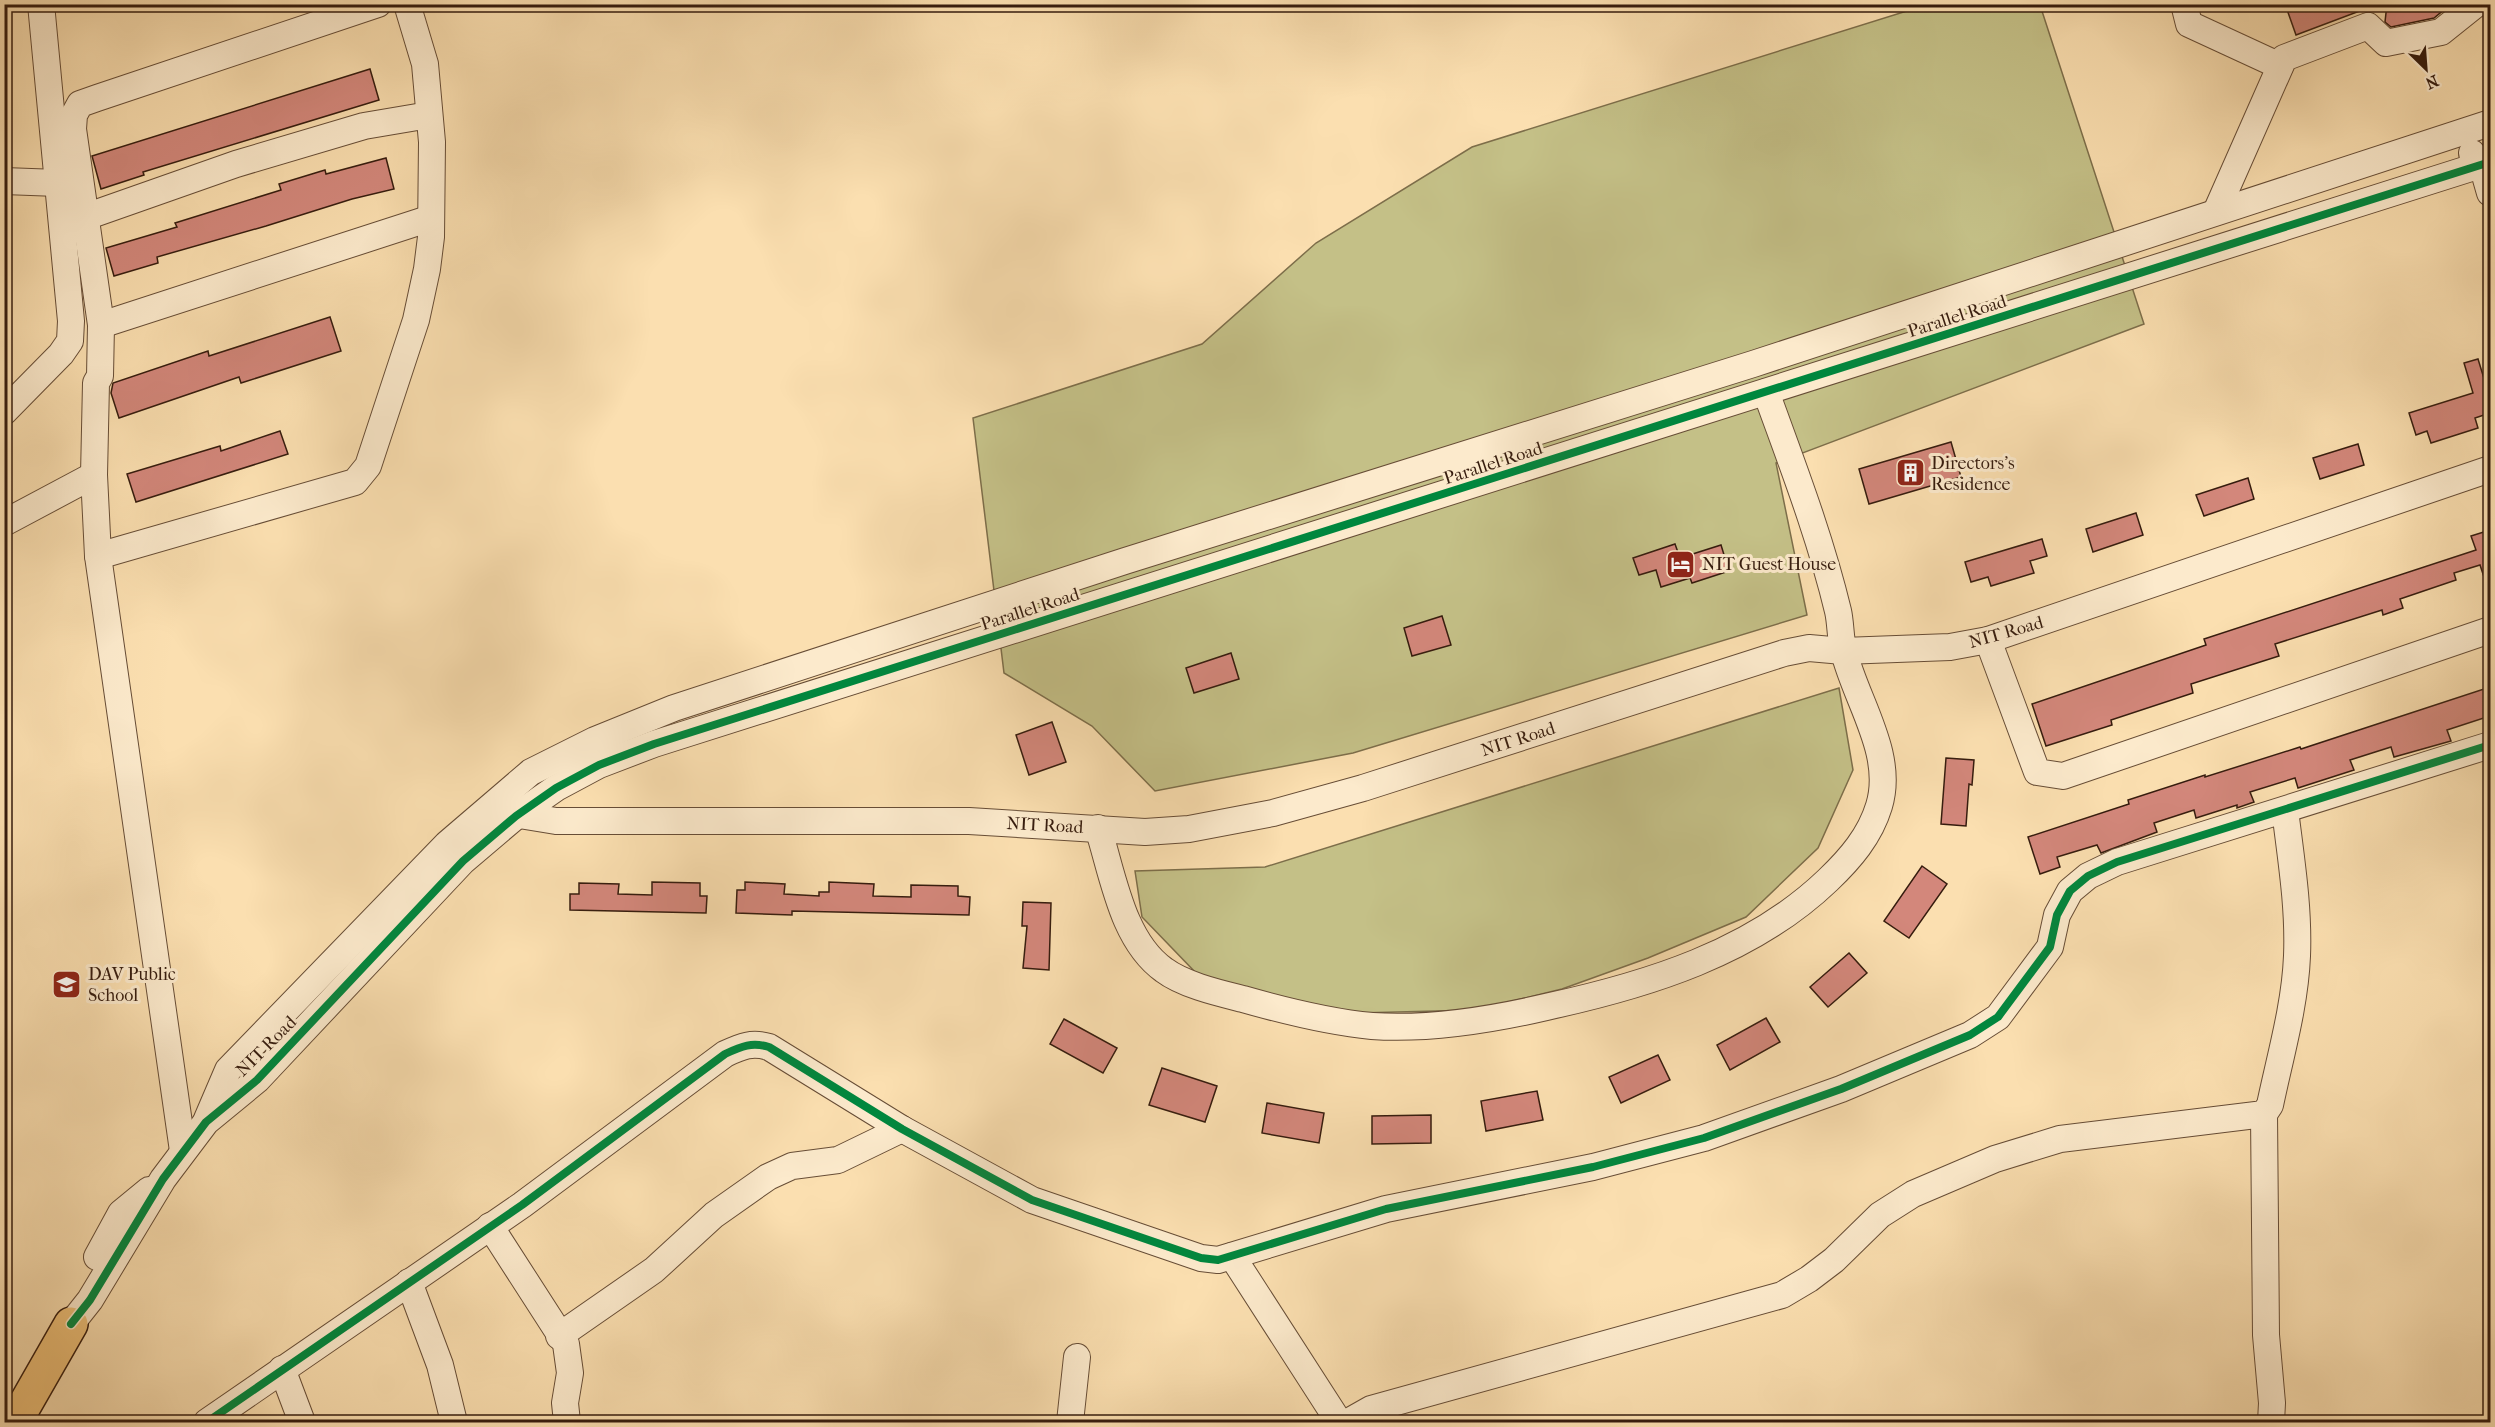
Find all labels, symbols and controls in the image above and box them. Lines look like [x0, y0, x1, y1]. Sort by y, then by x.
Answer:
north arrow [2396, 39, 2456, 99]
text: N [2422, 71, 2442, 94]
street label: Parallel Road [1905, 291, 2009, 342]
street label: Parallel Road [1441, 438, 1545, 489]
place label: Directors's Residence [1931, 453, 2015, 495]
building icon: Directors's Residence [1894, 457, 1926, 489]
hotel icon: NIT Guest House [1665, 548, 1697, 580]
place label: NIT Guest House [1702, 554, 1836, 575]
street label: Parallel Road [978, 584, 1082, 635]
street label: NIT Road [1966, 612, 2046, 653]
street label: NIT Road [1478, 718, 1558, 761]
street label: NIT Road [1006, 813, 1084, 838]
place label: DAV Public School [88, 964, 176, 1006]
school or university icon: DAV Public School [51, 968, 83, 1000]
street label: NIT Road [232, 1012, 301, 1081]

